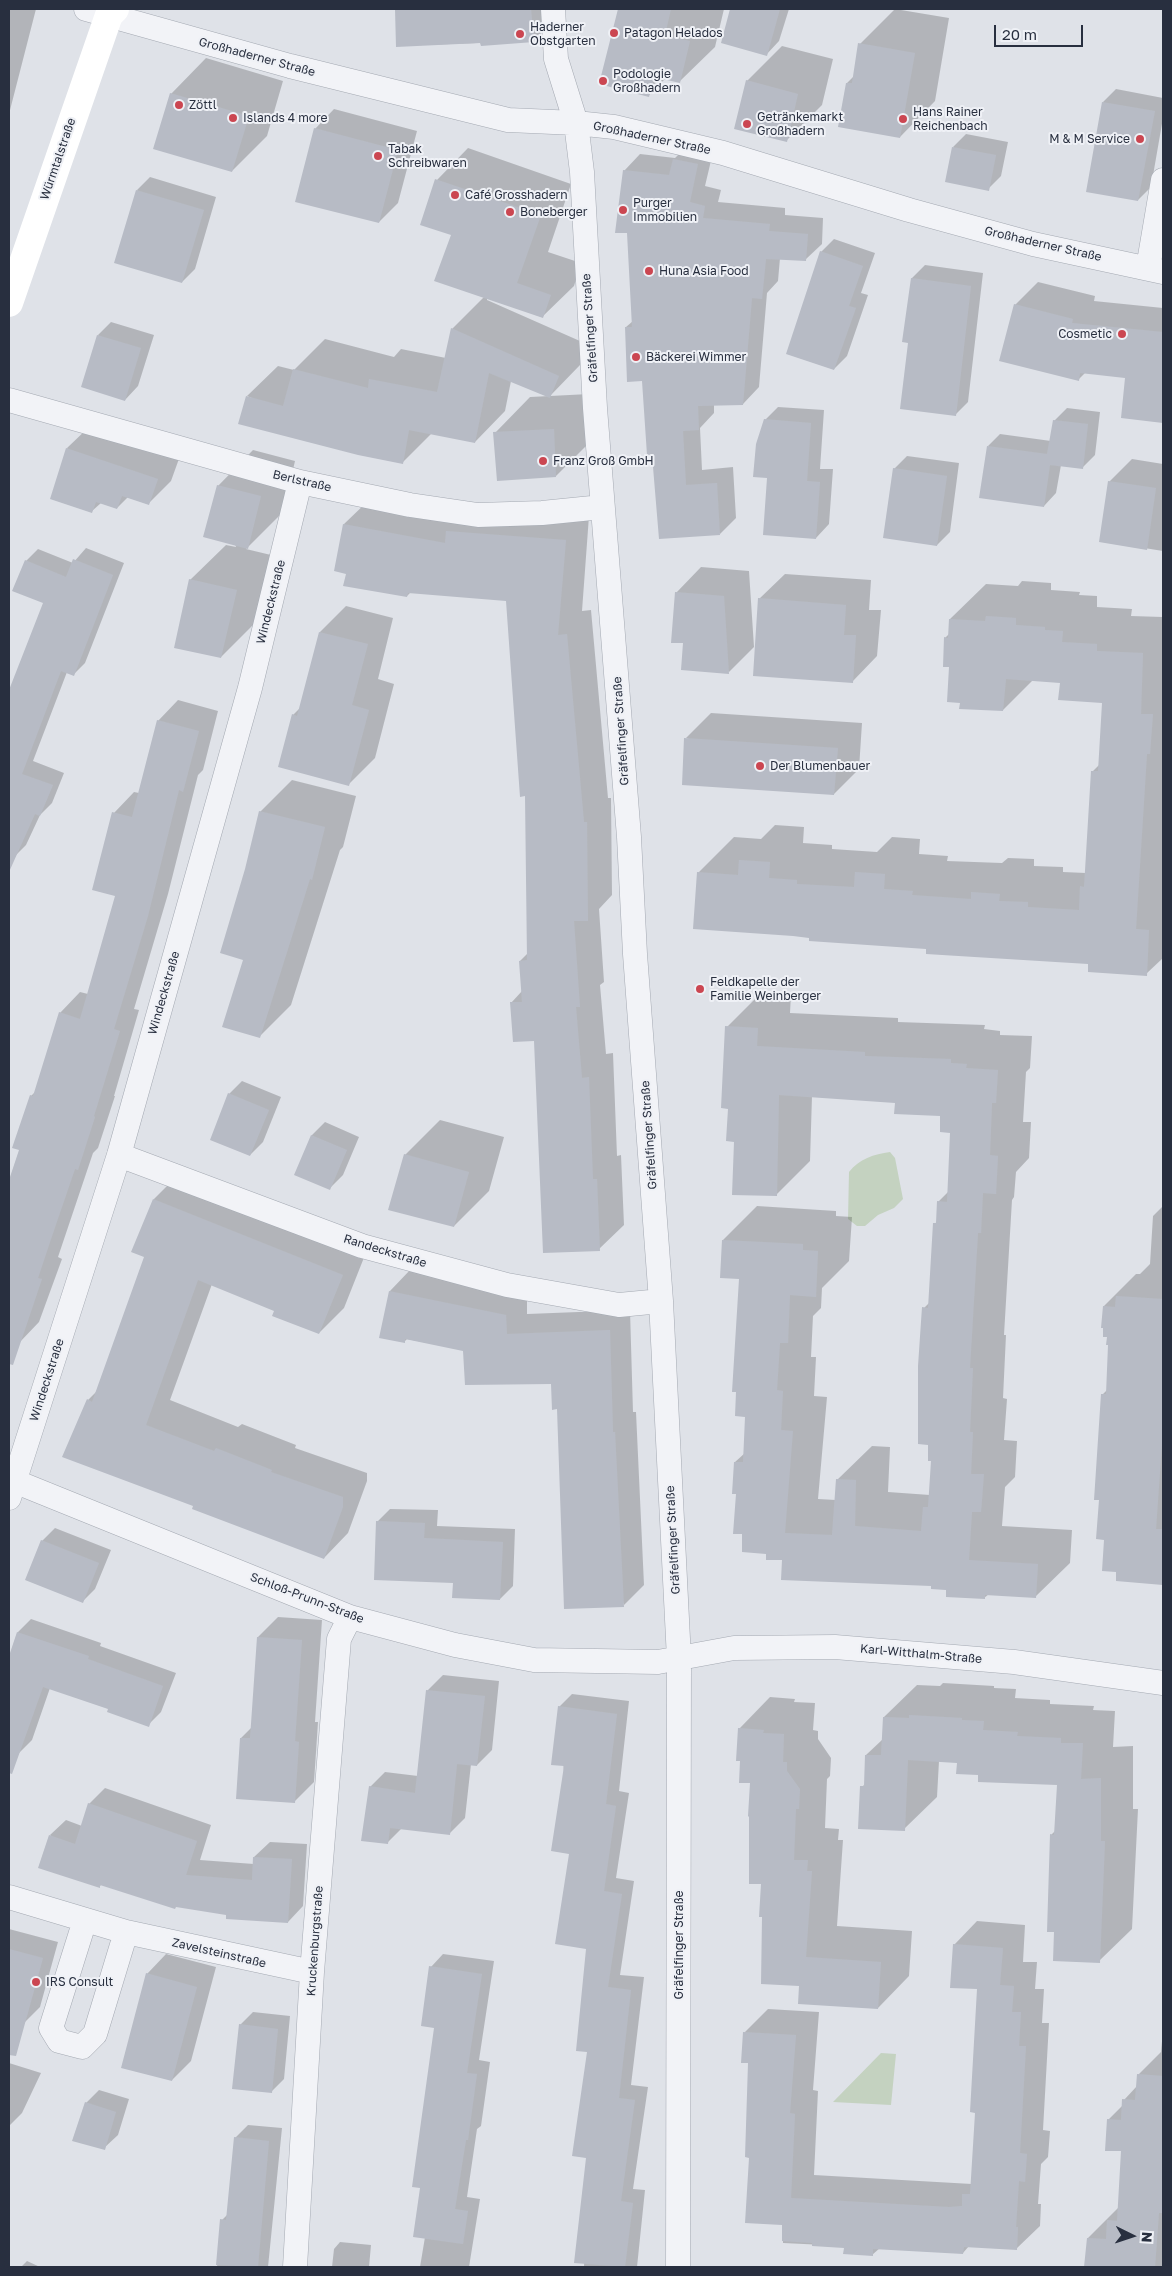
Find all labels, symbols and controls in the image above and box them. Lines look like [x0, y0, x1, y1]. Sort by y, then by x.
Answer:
scale bar [997, 15, 1086, 47]
place label: Haderner Obstgarten [530, 20, 596, 48]
text: 20 m [1002, 25, 1037, 43]
place label: Patagon Helados [624, 26, 723, 40]
marker: Patagon Helados [608, 27, 620, 39]
marker: Haderner Obstgarten [514, 28, 526, 40]
street label: Großhaderner Straße [197, 35, 317, 79]
place label: Podologie Großhadern [613, 67, 681, 95]
marker: Podologie Großhadern [597, 75, 609, 87]
place label: Zöttl [189, 98, 216, 112]
marker: Zöttl [173, 99, 185, 111]
place label: Hans Rainer Reichenbach [913, 105, 988, 133]
place label: Getränkemarkt Großhadern [757, 110, 843, 138]
place label: Islands 4 more [243, 111, 328, 125]
marker: Islands 4 more [227, 112, 239, 124]
marker: Hans Rainer Reichenbach [897, 113, 909, 125]
street label: Würmtalstraße [37, 116, 79, 202]
street label: Großhaderner Straße [592, 118, 712, 158]
marker: Getränkemarkt Großhadern [741, 118, 753, 130]
place label: M & M Service [1049, 132, 1130, 146]
marker: M & M Service [1134, 133, 1146, 145]
place label: Tabak Schreibwaren [388, 142, 467, 170]
marker: Tabak Schreibwaren [372, 150, 384, 162]
place label: Café Grosshadern [465, 188, 568, 202]
marker: Café Grosshadern [449, 189, 461, 201]
place label: Purger Immobilien [633, 196, 697, 224]
marker: Purger Immobilien [617, 204, 629, 216]
place label: Boneberger [520, 205, 587, 219]
marker: Boneberger [504, 206, 516, 218]
street label: Großhaderner Straße [983, 224, 1103, 264]
place label: Huna Asia Food [659, 264, 749, 278]
marker: Huna Asia Food [643, 265, 655, 277]
street label: Gräfelfinger Straße [579, 273, 601, 383]
place label: Cosmetic [1058, 327, 1112, 341]
marker: Cosmetic [1116, 328, 1128, 340]
place label: Bäckerei Wimmer [646, 350, 746, 364]
marker: Bäckerei Wimmer [630, 351, 642, 363]
place label: Franz Groß GmbH [553, 454, 654, 468]
marker: Franz Groß GmbH [537, 455, 549, 467]
street label: Berlstraße [271, 467, 333, 495]
street label: Windeckstraße [254, 558, 288, 646]
street label: Gräfelfinger Straße [610, 676, 632, 786]
place label: Der Blumenbauer [770, 759, 870, 773]
marker: Der Blumenbauer [754, 760, 766, 772]
street label: Windeckstraße [145, 950, 183, 1036]
place label: Feldkapelle der Familie Weinberger [710, 975, 821, 1003]
marker: Feldkapelle der Familie Weinberger [694, 983, 706, 995]
street label: Gräfelfinger Straße [638, 1080, 660, 1190]
street label: Randeckstraße [342, 1232, 428, 1270]
street label: Windeckstraße [27, 1337, 67, 1423]
street label: Gräfelfinger Straße [663, 1485, 683, 1595]
street label: Schloß-Prunn-Straße [248, 1570, 366, 1626]
street label: Karl-Witthalm-Straße [859, 1641, 983, 1667]
street label: Kruckenburgstraße [304, 1885, 326, 1997]
street label: Gräfelfinger Straße [672, 1890, 686, 2000]
street label: Zavelsteinstraße [171, 1935, 267, 1971]
place label: IRS Consult [46, 1975, 113, 1989]
marker: IRS Consult [30, 1976, 42, 1988]
north arrow [1107, 2211, 1157, 2261]
text: N [1139, 2231, 1156, 2243]

